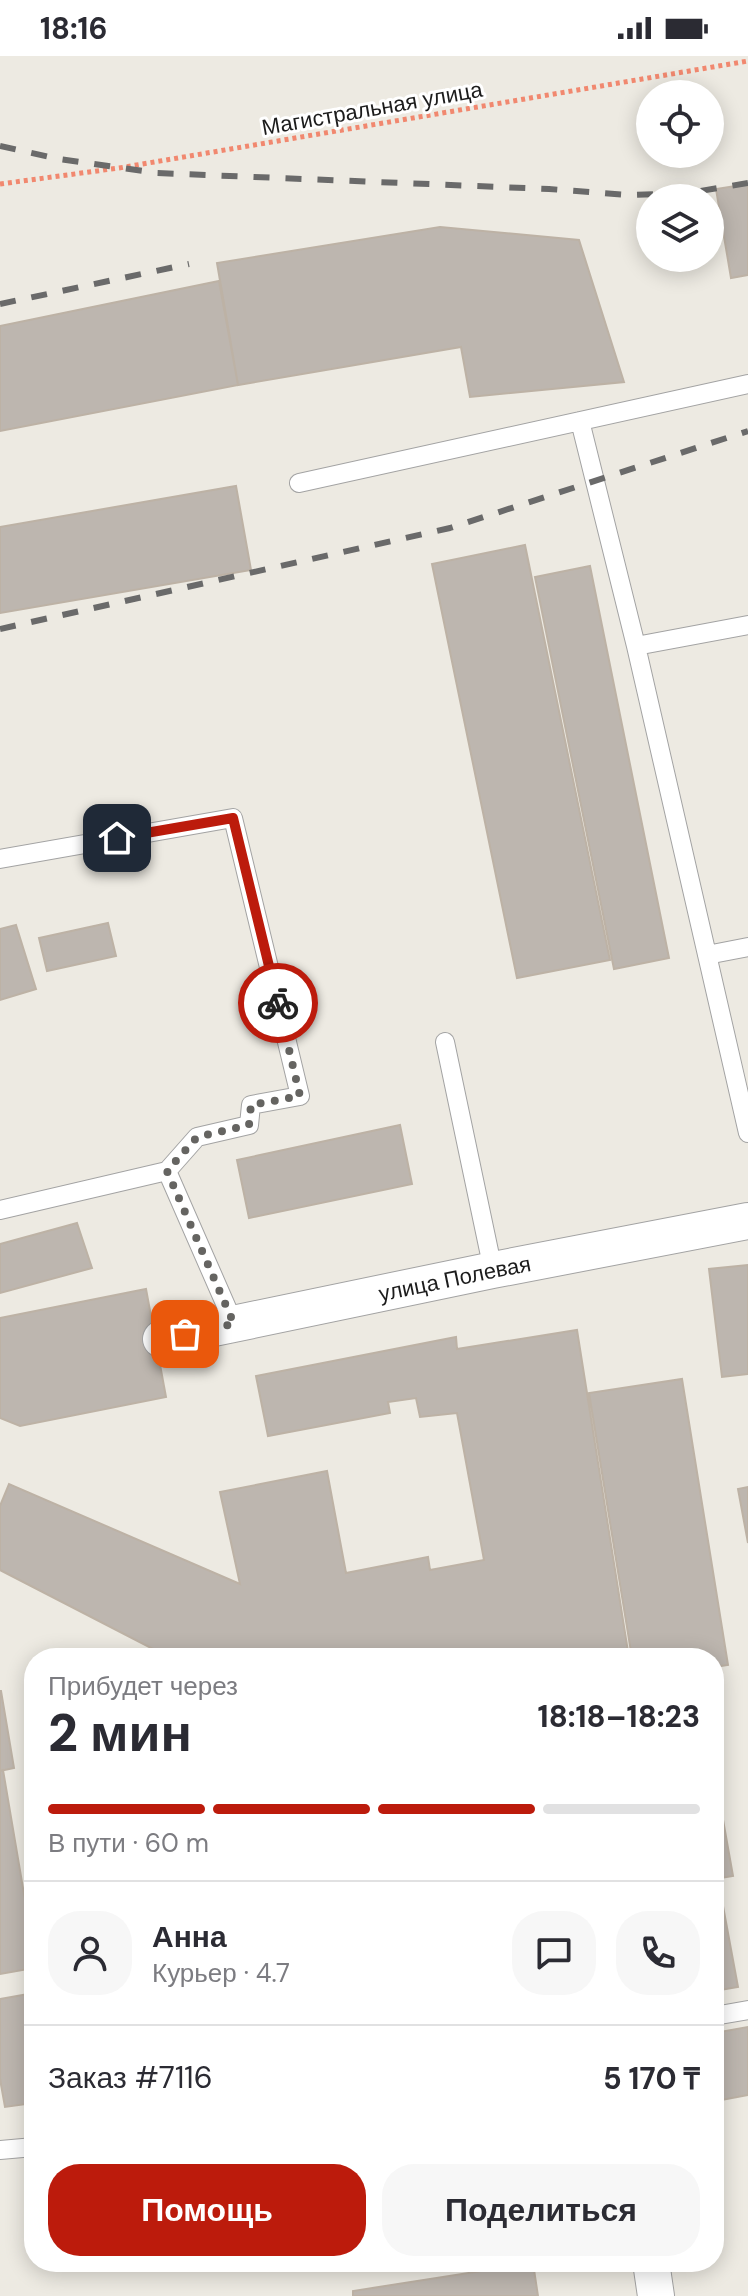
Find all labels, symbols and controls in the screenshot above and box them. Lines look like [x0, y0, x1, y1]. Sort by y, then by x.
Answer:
text: 18:16 [40, 9, 107, 48]
street label: Магистральная улица [259, 75, 485, 142]
map controls [636, 80, 724, 272]
button: locate [636, 80, 724, 168]
button: layers [636, 184, 724, 272]
pin [83, 804, 151, 872]
icon: home [95, 816, 139, 860]
courier [238, 963, 318, 1043]
icon: bike [256, 981, 300, 1025]
street label: улица Полевая [376, 1249, 533, 1308]
pin [151, 1300, 219, 1368]
icon: bag [163, 1312, 207, 1356]
text: Прибудет через [48, 1669, 238, 1703]
text: 18:18–18:23 [538, 1697, 700, 1736]
text: 2 мин [48, 1699, 192, 1767]
text: В пути · 60 m [48, 1826, 209, 1860]
button: person [48, 1911, 132, 1995]
button: chat [512, 1911, 596, 1995]
button: phone [616, 1911, 700, 1995]
text: Анна [152, 1917, 227, 1956]
text: Курьер · 4.7 [152, 1956, 290, 1990]
text: Заказ #7116 [48, 2058, 213, 2097]
text: 5 170 ₸ [603, 2059, 700, 2098]
button: Помощь [48, 2164, 366, 2256]
button: Поделиться [382, 2164, 700, 2256]

